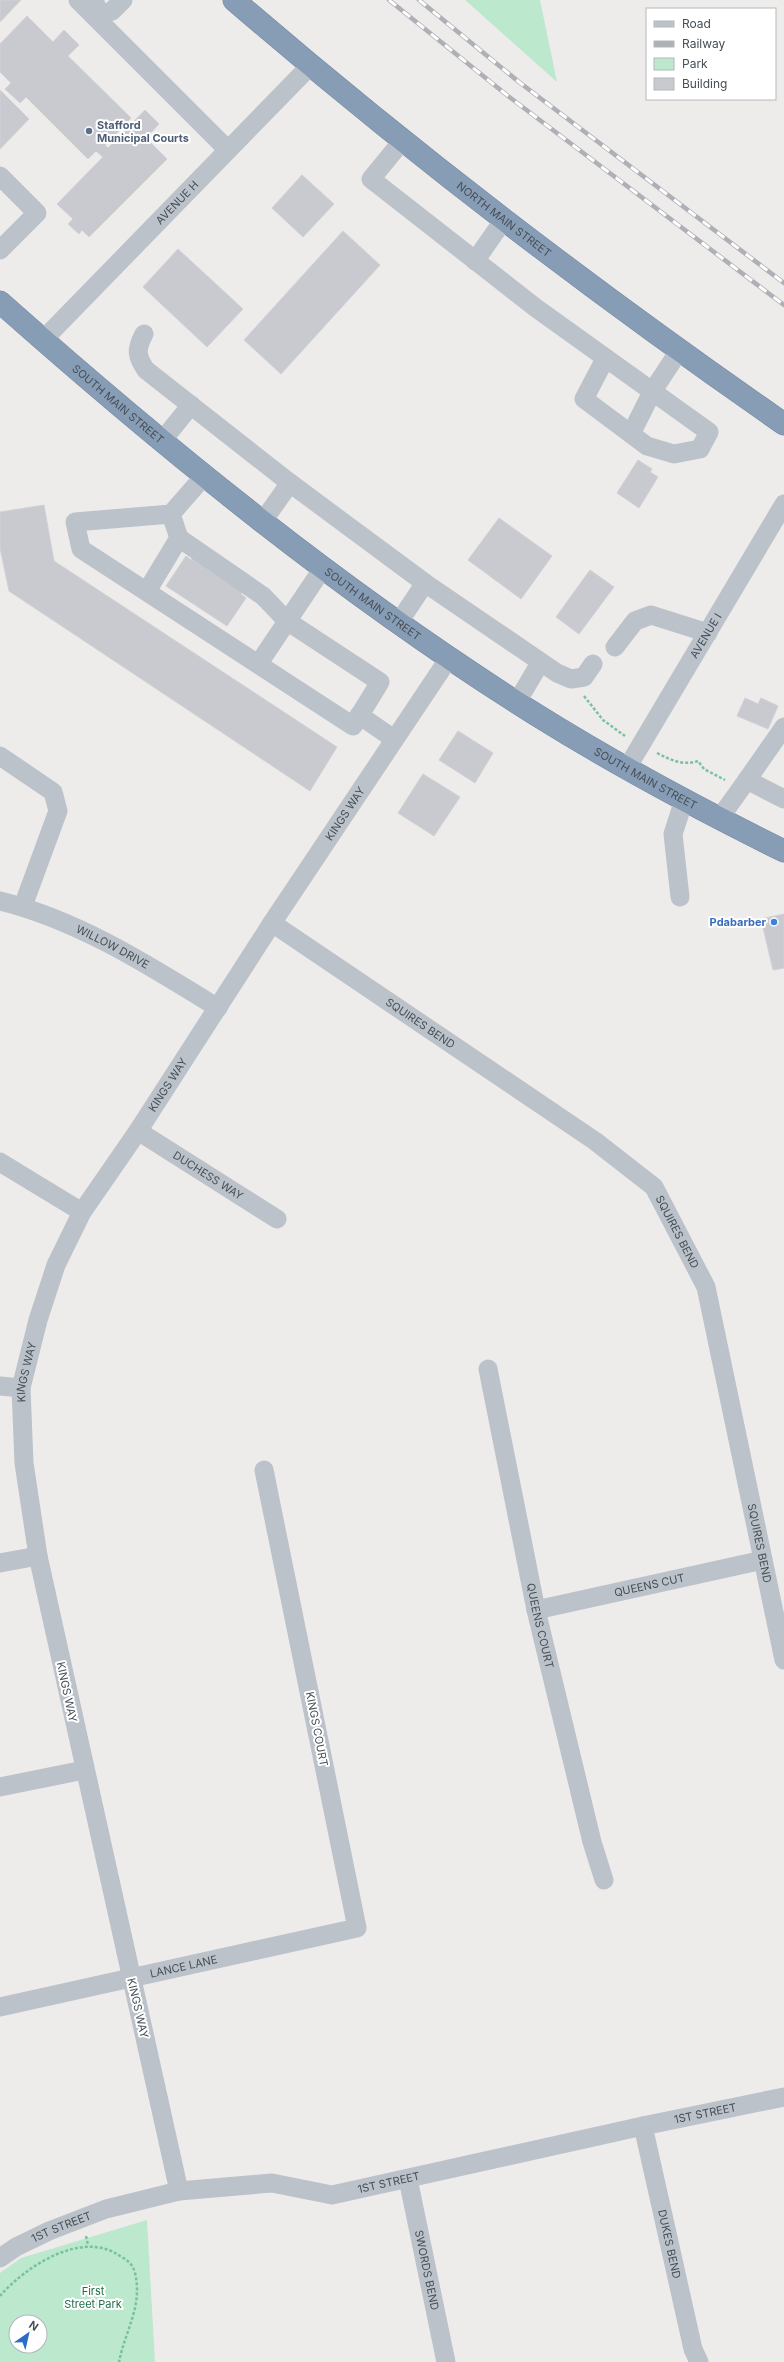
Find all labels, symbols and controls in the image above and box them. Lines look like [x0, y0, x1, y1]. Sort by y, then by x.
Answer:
legend [646, 8, 776, 100]
text: Road [682, 16, 711, 31]
text: Railway [682, 36, 726, 51]
text: Park [682, 56, 708, 71]
text: Building [682, 76, 727, 91]
place label: Stafford Municipal Courts [97, 118, 189, 145]
marker: Stafford Municipal Courts [84, 126, 94, 136]
street label: AVENUE H [153, 178, 201, 227]
street label: NORTH MAIN STREET [454, 179, 554, 260]
street label: SOUTH MAIN STREET [69, 361, 167, 447]
street label: SOUTH MAIN STREET [322, 565, 424, 643]
street label: AVENUE I [687, 610, 725, 661]
street label: SOUTH MAIN STREET [592, 744, 699, 812]
street label: KINGS WAY [322, 784, 368, 843]
place label: Pdabarber [710, 915, 767, 929]
marker: Pdabarber [769, 917, 779, 927]
street label: WILLOW DRIVE [74, 922, 152, 972]
street label: SQUIRES BEND [383, 995, 458, 1052]
street label: KINGS WAY [145, 1055, 191, 1114]
street label: DUCHESS WAY [170, 1148, 246, 1203]
street label: SQUIRES BEND [652, 1193, 702, 1271]
street label: KINGS WAY [13, 1340, 39, 1403]
street label: SQUIRES BEND [744, 1502, 775, 1584]
street label: QUEENS CUT [613, 1571, 686, 1600]
street label: QUEENS COURT [524, 1582, 557, 1670]
street label: KINGS WAY [54, 1660, 80, 1724]
street label: KINGS COURT [303, 1690, 331, 1768]
street label: LANCE LANE [149, 1952, 219, 1981]
street label: KINGS WAY [124, 1976, 152, 2040]
street label: 1ST STREET [673, 2100, 738, 2126]
street label: 1ST STREET [356, 2169, 421, 2196]
street label: 1ST STREET [29, 2208, 93, 2245]
street label: DUKES BEND [655, 2208, 684, 2280]
street label: SWORDS BEND [412, 2229, 442, 2311]
park label: First Street Park [64, 2284, 122, 2311]
north arrow [8, 2314, 48, 2354]
text: N [26, 2318, 41, 2334]

